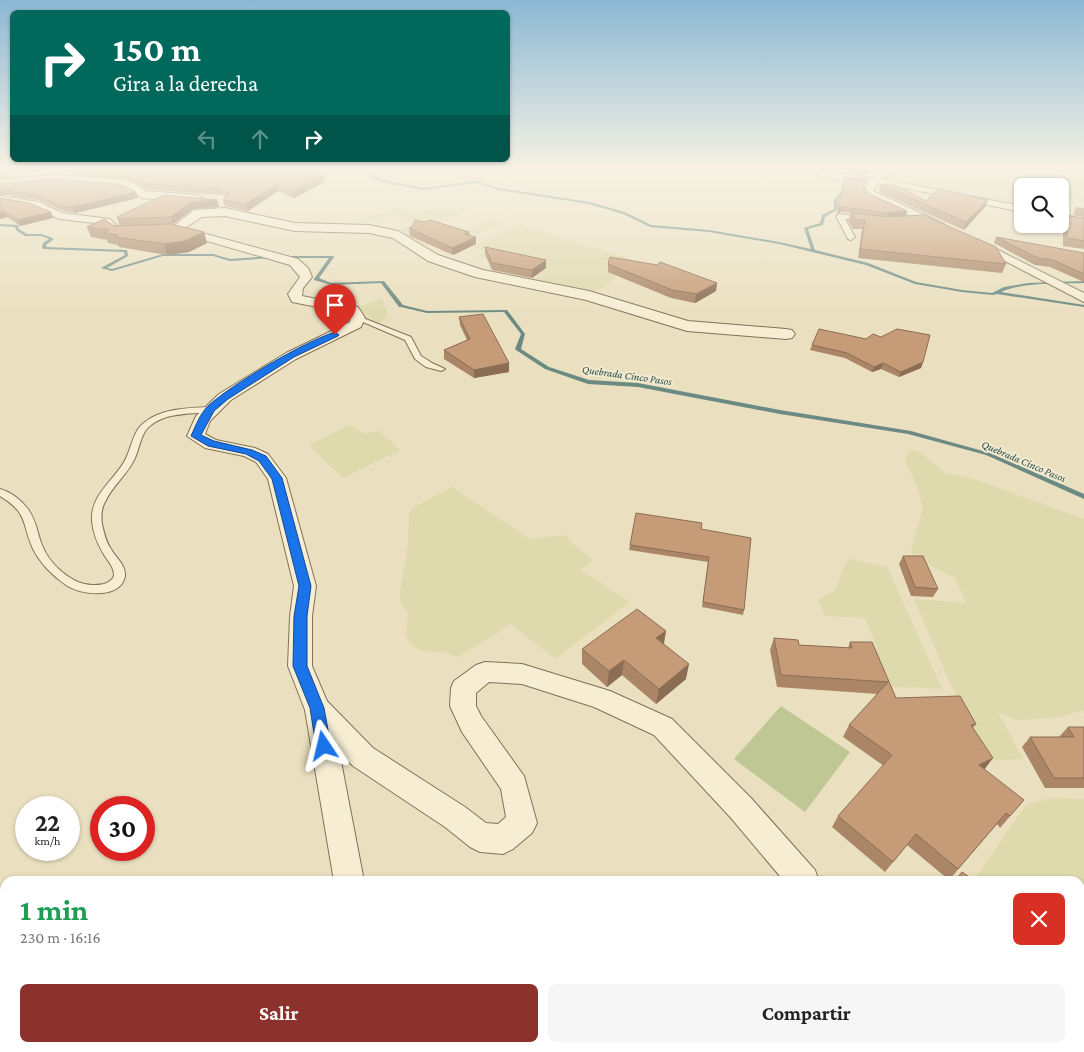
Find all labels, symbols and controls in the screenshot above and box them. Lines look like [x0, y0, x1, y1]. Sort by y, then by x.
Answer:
icon: right [30, 30, 95, 95]
text: 150 m [113, 30, 201, 69]
text: Gira a la derecha [113, 71, 258, 96]
icon: left [193, 125, 221, 153]
icon: ahead [246, 125, 274, 153]
icon: right [299, 125, 327, 153]
map controls [1014, 178, 1069, 233]
button: search [1014, 178, 1069, 233]
pin [314, 284, 356, 335]
icon: arrive [321, 291, 349, 319]
water label: Quebrada Cinco Pasos [581, 363, 673, 387]
water label: Quebrada Cinco Pasos [980, 438, 1069, 484]
position arrow [297, 719, 349, 771]
speed limit sign: 30 [90, 796, 155, 861]
text: 22 [35, 809, 60, 836]
text: km/h [35, 834, 60, 848]
text: 1 min [20, 893, 88, 926]
button: close [1013, 893, 1065, 945]
text: 230 m · 16:16 [20, 929, 101, 946]
button: Salir [20, 984, 538, 1042]
button: Compartir [548, 984, 1065, 1042]

